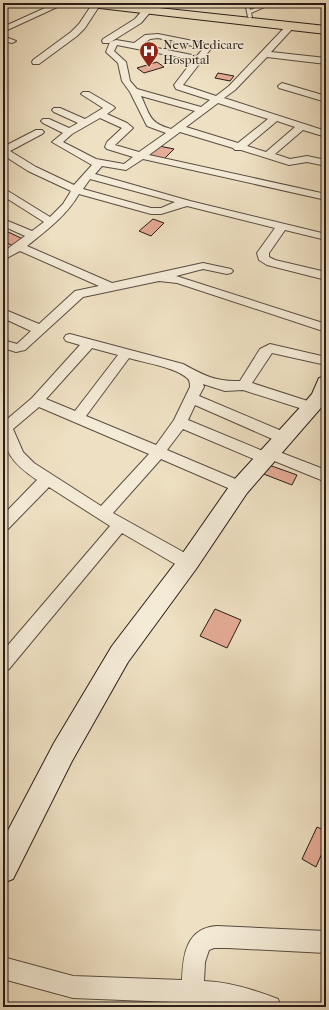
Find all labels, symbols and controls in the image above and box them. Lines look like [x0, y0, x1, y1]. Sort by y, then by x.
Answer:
place label: New Medicare Hospital [163, 37, 245, 67]
hospital icon: New Medicare Hospital [138, 40, 160, 68]

